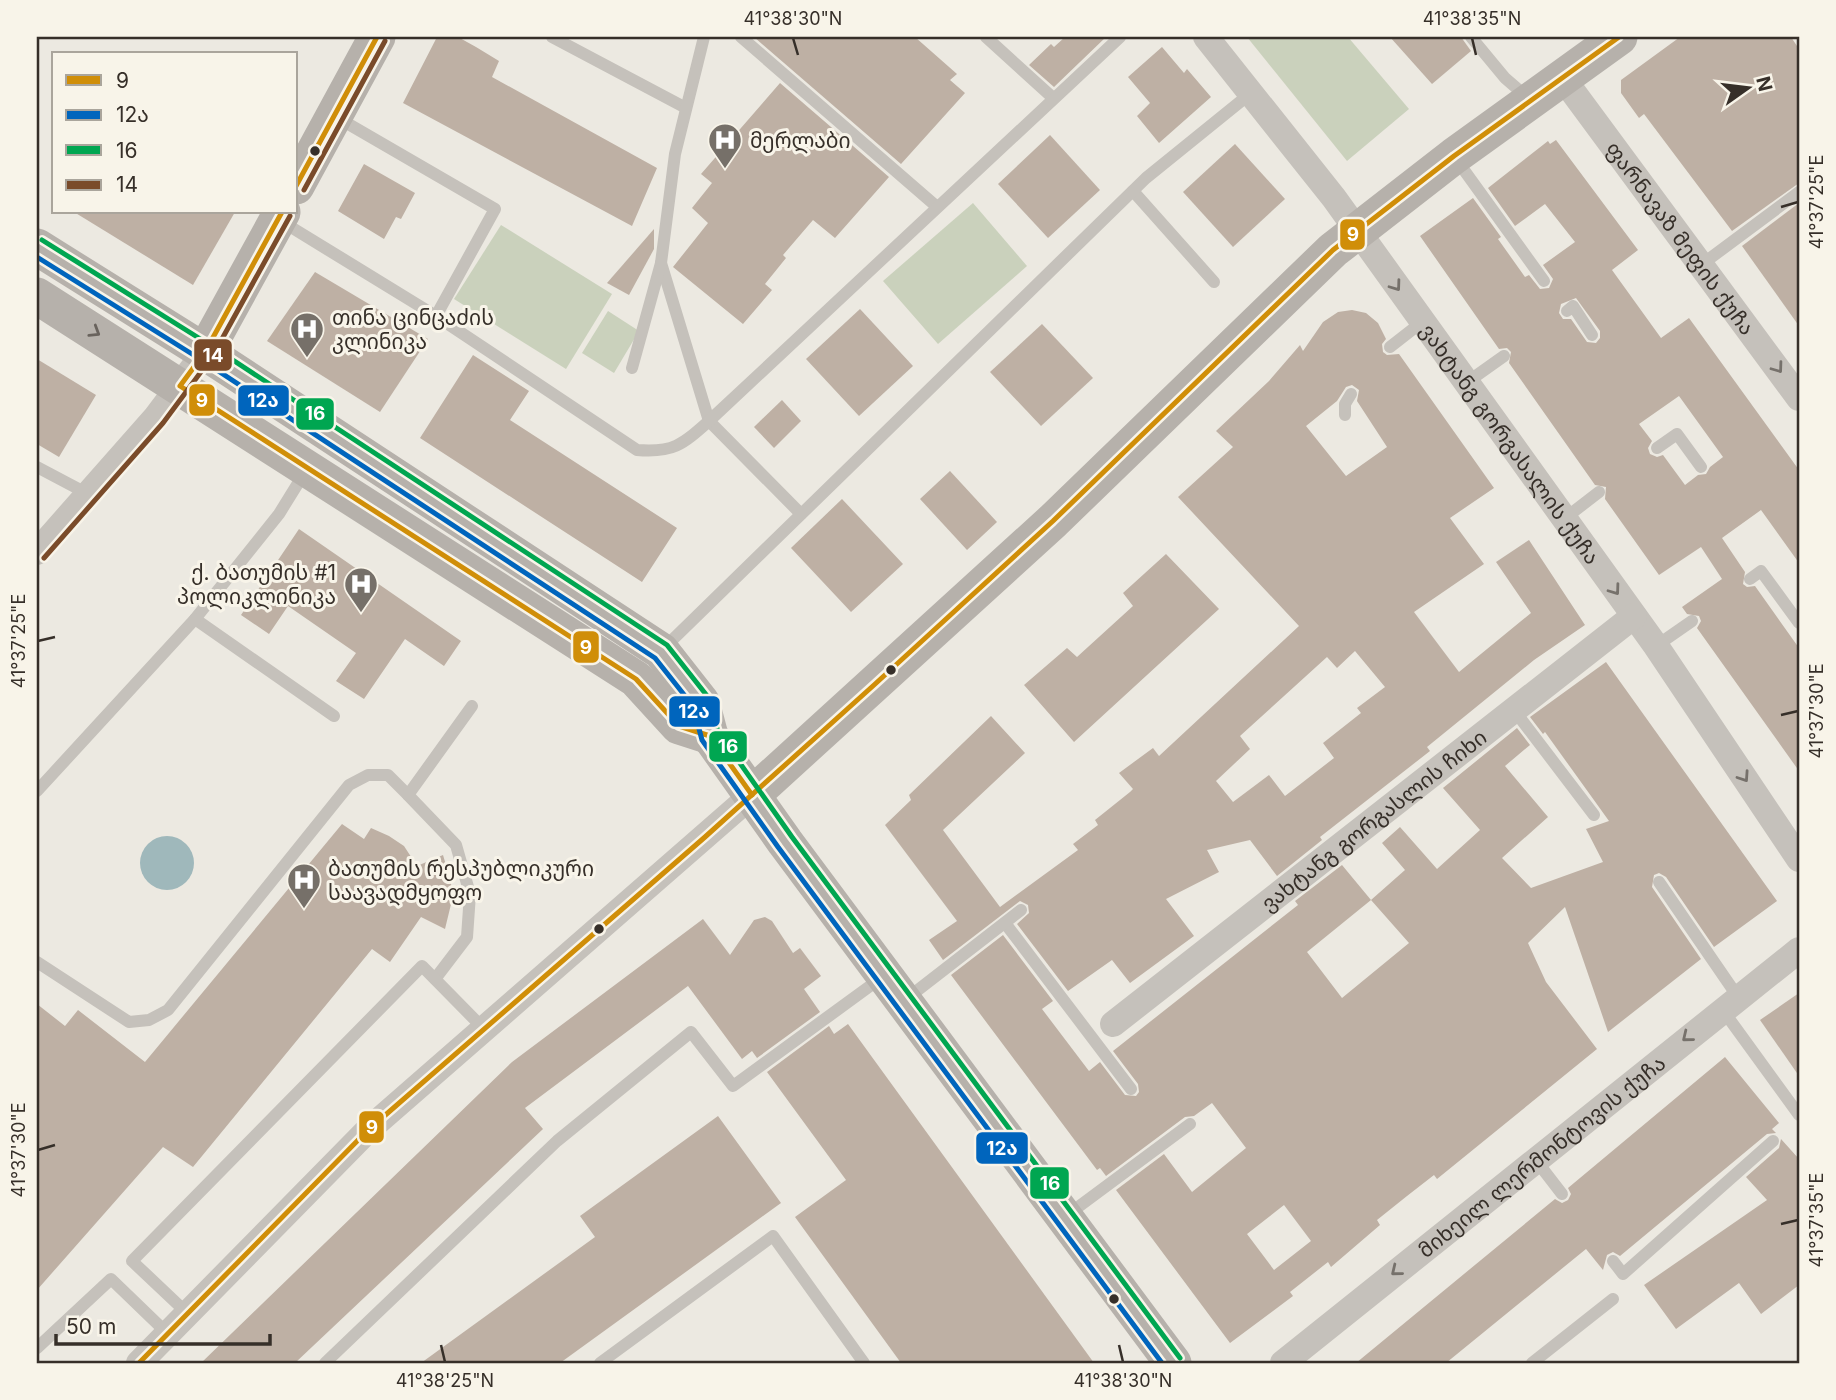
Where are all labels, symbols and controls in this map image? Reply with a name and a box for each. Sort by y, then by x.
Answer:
text: 41°38'30"N [744,8,842,29]
text: 41°38'35"N [1423,8,1521,29]
legend [52,52,298,214]
north arrow [1714,52,1784,122]
text: 9 [116,68,129,93]
text: N [1751,74,1777,94]
text: 12ა [116,102,149,127]
hospital icon: მერლაბი [706,121,744,170]
place label: მერლაბი [750,128,851,154]
street label: ფარნავაზ მეფის ქუჩა [1601,136,1760,339]
text: 16 [116,138,138,163]
unlabelled marker [308,144,322,158]
text: 41°37'25"E [1806,155,1827,249]
text: 14 [116,172,138,197]
line badge: 9 [1339,218,1366,251]
text: 9 [1347,223,1359,246]
one-way arrow [1388,278,1400,291]
place label: თინა ცინცაძის კლინიკა [332,305,494,355]
hospital icon: თინა ცინცაძის კლინიკა [288,310,326,359]
street label: ვახტანგ გორგასალის ქუჩა [1415,318,1605,569]
one-way arrow [87,324,100,337]
line badge: 14 [193,338,233,372]
text: 14 [202,344,224,367]
one-way arrow [1769,360,1782,373]
line badge: 9 [188,383,216,417]
line badge: 12ა [237,384,290,417]
text: 9 [196,389,208,412]
text: 12ა [247,389,279,412]
line badge: 16 [295,397,335,431]
text: 16 [305,402,325,425]
place label: ქ. ბათუმის #1 პოლიკლინიკა [177,560,336,610]
hospital icon: ქ. ბათუმის #1 პოლიკლინიკა [342,565,380,614]
one-way arrow [1607,582,1619,595]
text: 41°37'25"E [8,594,29,688]
line badge: 9 [572,630,600,664]
text: 9 [580,636,592,659]
unlabelled marker [884,663,898,677]
text: 41°37'30"E [1806,663,1827,759]
line badge: 12ა [668,695,721,728]
text: 12ა [678,700,710,723]
street label: ვახტანგ გორგასლის ჩიხი [1256,724,1491,916]
line badge: 16 [708,730,748,763]
text: 16 [718,735,738,758]
one-way arrow [1736,770,1749,783]
place label: ბათუმის რესპუბლიკური საავადმყოფო [328,856,594,906]
hospital icon: ბათუმის რესპუბლიკური საავადმყოფო [285,861,323,910]
unlabelled marker [592,922,606,936]
one-way arrow [1683,1028,1695,1041]
street label: მიხეილ ლერმონტოვის ქუჩა [1413,1050,1670,1263]
text: 41°37'30"E [8,1102,29,1198]
line badge: 9 [358,1110,385,1144]
text: 9 [366,1116,378,1139]
line badge: 12ა [975,1131,1029,1165]
text: 12ა [986,1137,1018,1160]
line badge: 16 [1029,1166,1070,1200]
text: 16 [1040,1172,1060,1195]
text: 41°37'35"E [1806,1173,1827,1267]
one-way arrow [1391,1263,1403,1276]
unlabelled marker [1107,1292,1121,1306]
scale bar [56,1302,270,1346]
text: 50 m [66,1314,116,1339]
text: 41°38'25"N [396,1370,494,1391]
text: 41°38'30"N [1074,1370,1172,1391]

